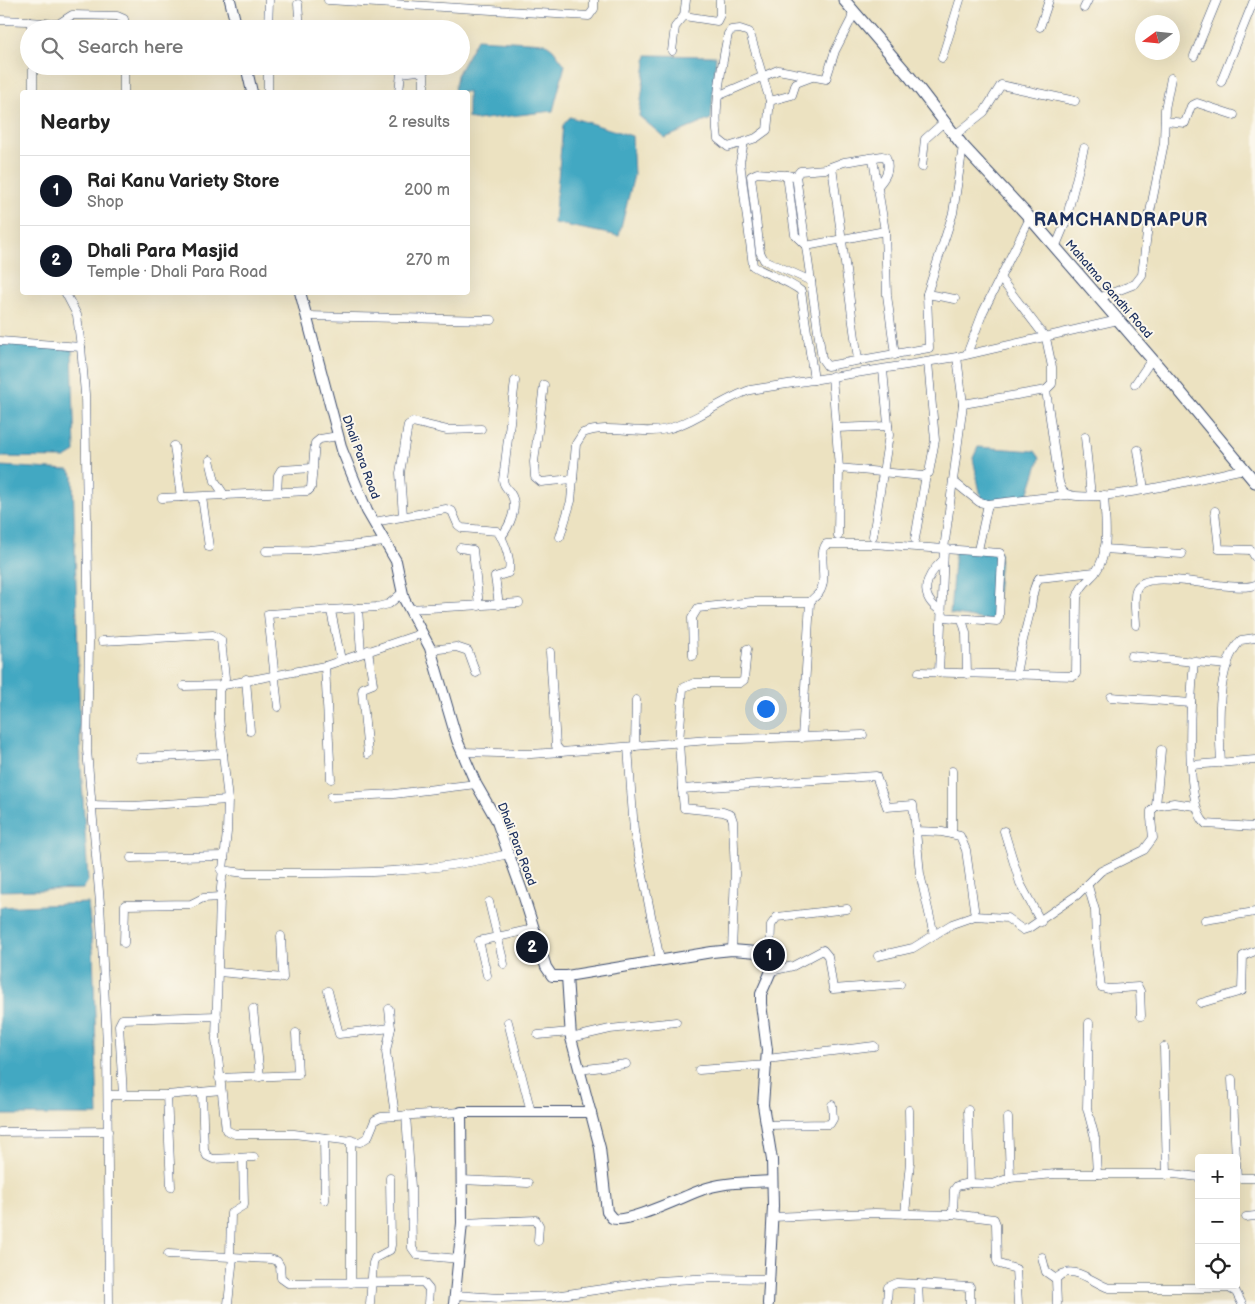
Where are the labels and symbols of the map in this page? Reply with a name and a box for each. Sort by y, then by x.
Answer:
north arrow [1135,15,1180,60]
district label: RAMCHANDRAPUR [1034,210,1208,231]
street label: Mahatma Gandhi Road [1062,237,1155,342]
street label: Dhali Para Road [338,413,383,501]
your location [753,696,779,722]
street label: Dhali Para Road [494,800,539,888]
pin: 2 [516,928,548,966]
pin: 1 [753,936,785,974]

